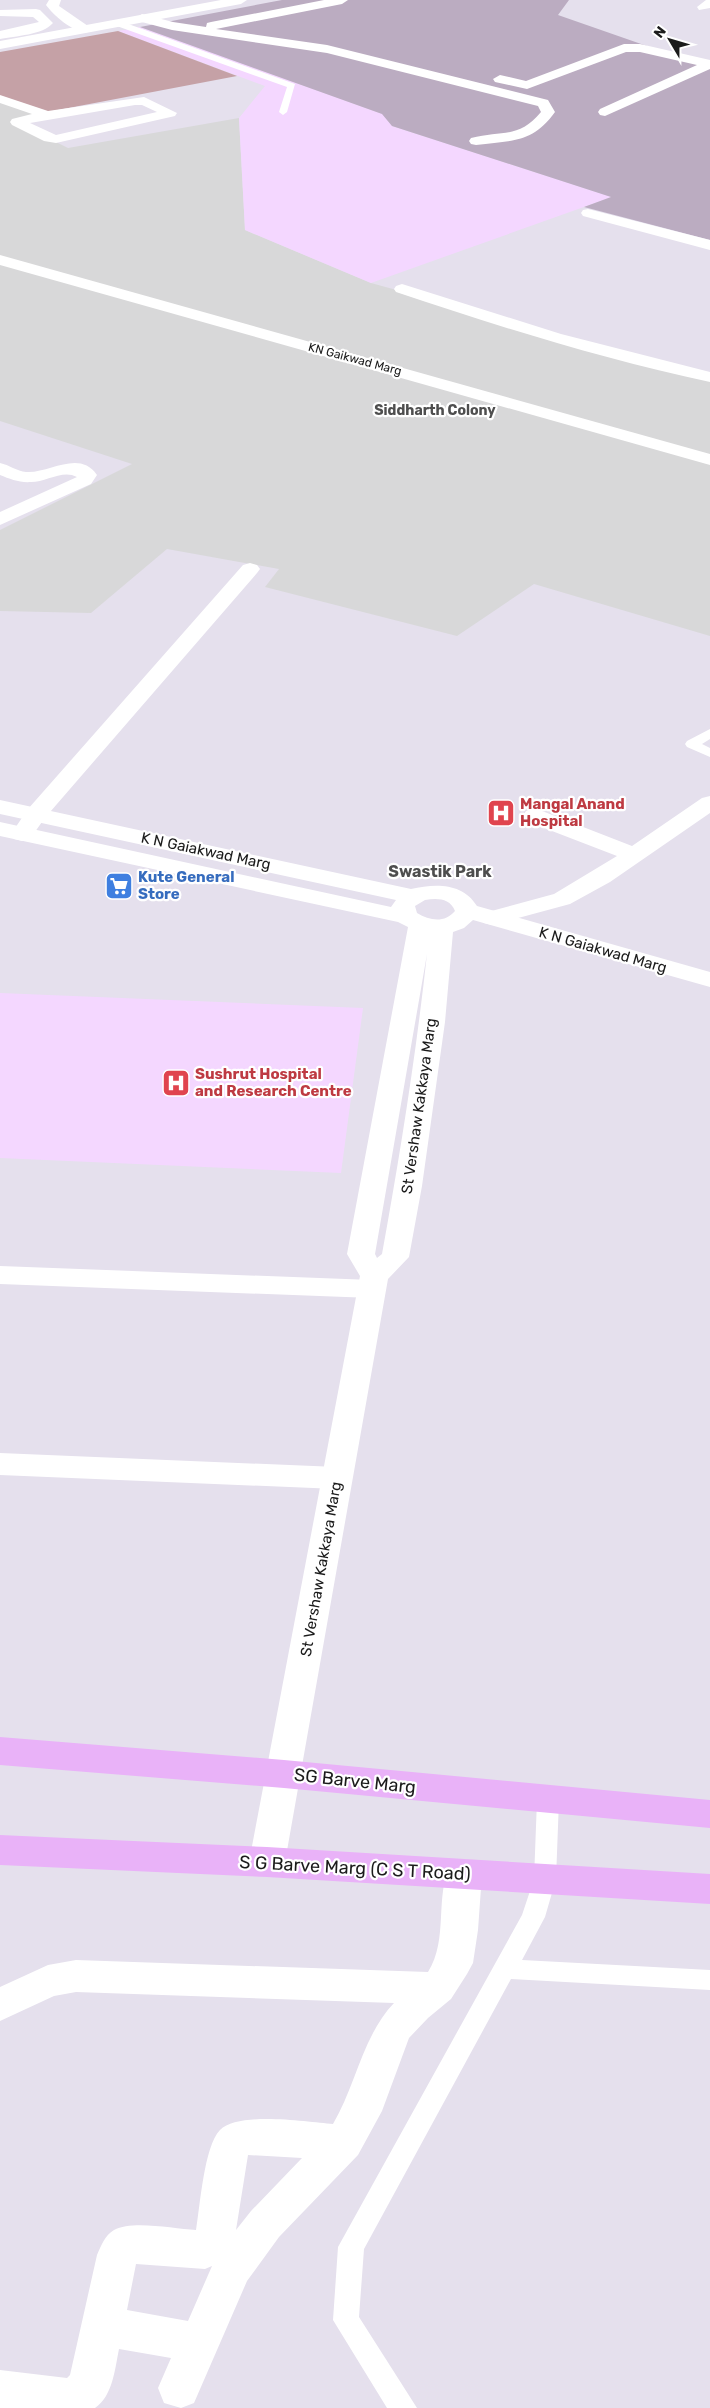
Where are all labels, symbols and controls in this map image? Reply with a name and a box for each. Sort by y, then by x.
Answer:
north arrow [645,15,695,65]
text: N [650,23,670,42]
street label: KN Gaikwad Marg [307,340,403,378]
district label: Siddharth Colony [374,402,496,419]
place label: Mangal Anand Hospital [520,795,625,830]
hospital icon: Mangal Anand Hospital [486,798,516,828]
street label: K N Gaiakwad Marg [139,828,273,874]
district label: Swastik Park [388,862,492,881]
place label: Kute General Store [138,868,234,903]
supermarket icon: Kute General Store [104,871,134,901]
street label: K N Gaiakwad Marg [537,923,669,977]
street label: St Vershaw Kakkaya Marg [398,1017,440,1195]
place label: Sushrut Hospital and Research Centre [195,1065,352,1100]
hospital icon: Sushrut Hospital and Research Centre [161,1068,191,1098]
street label: St Vershaw Kakkaya Marg [297,1480,345,1658]
street label: SG Barve Marg [293,1764,417,1798]
street label: S G Barve Marg (C S T Road) [239,1851,471,1885]

